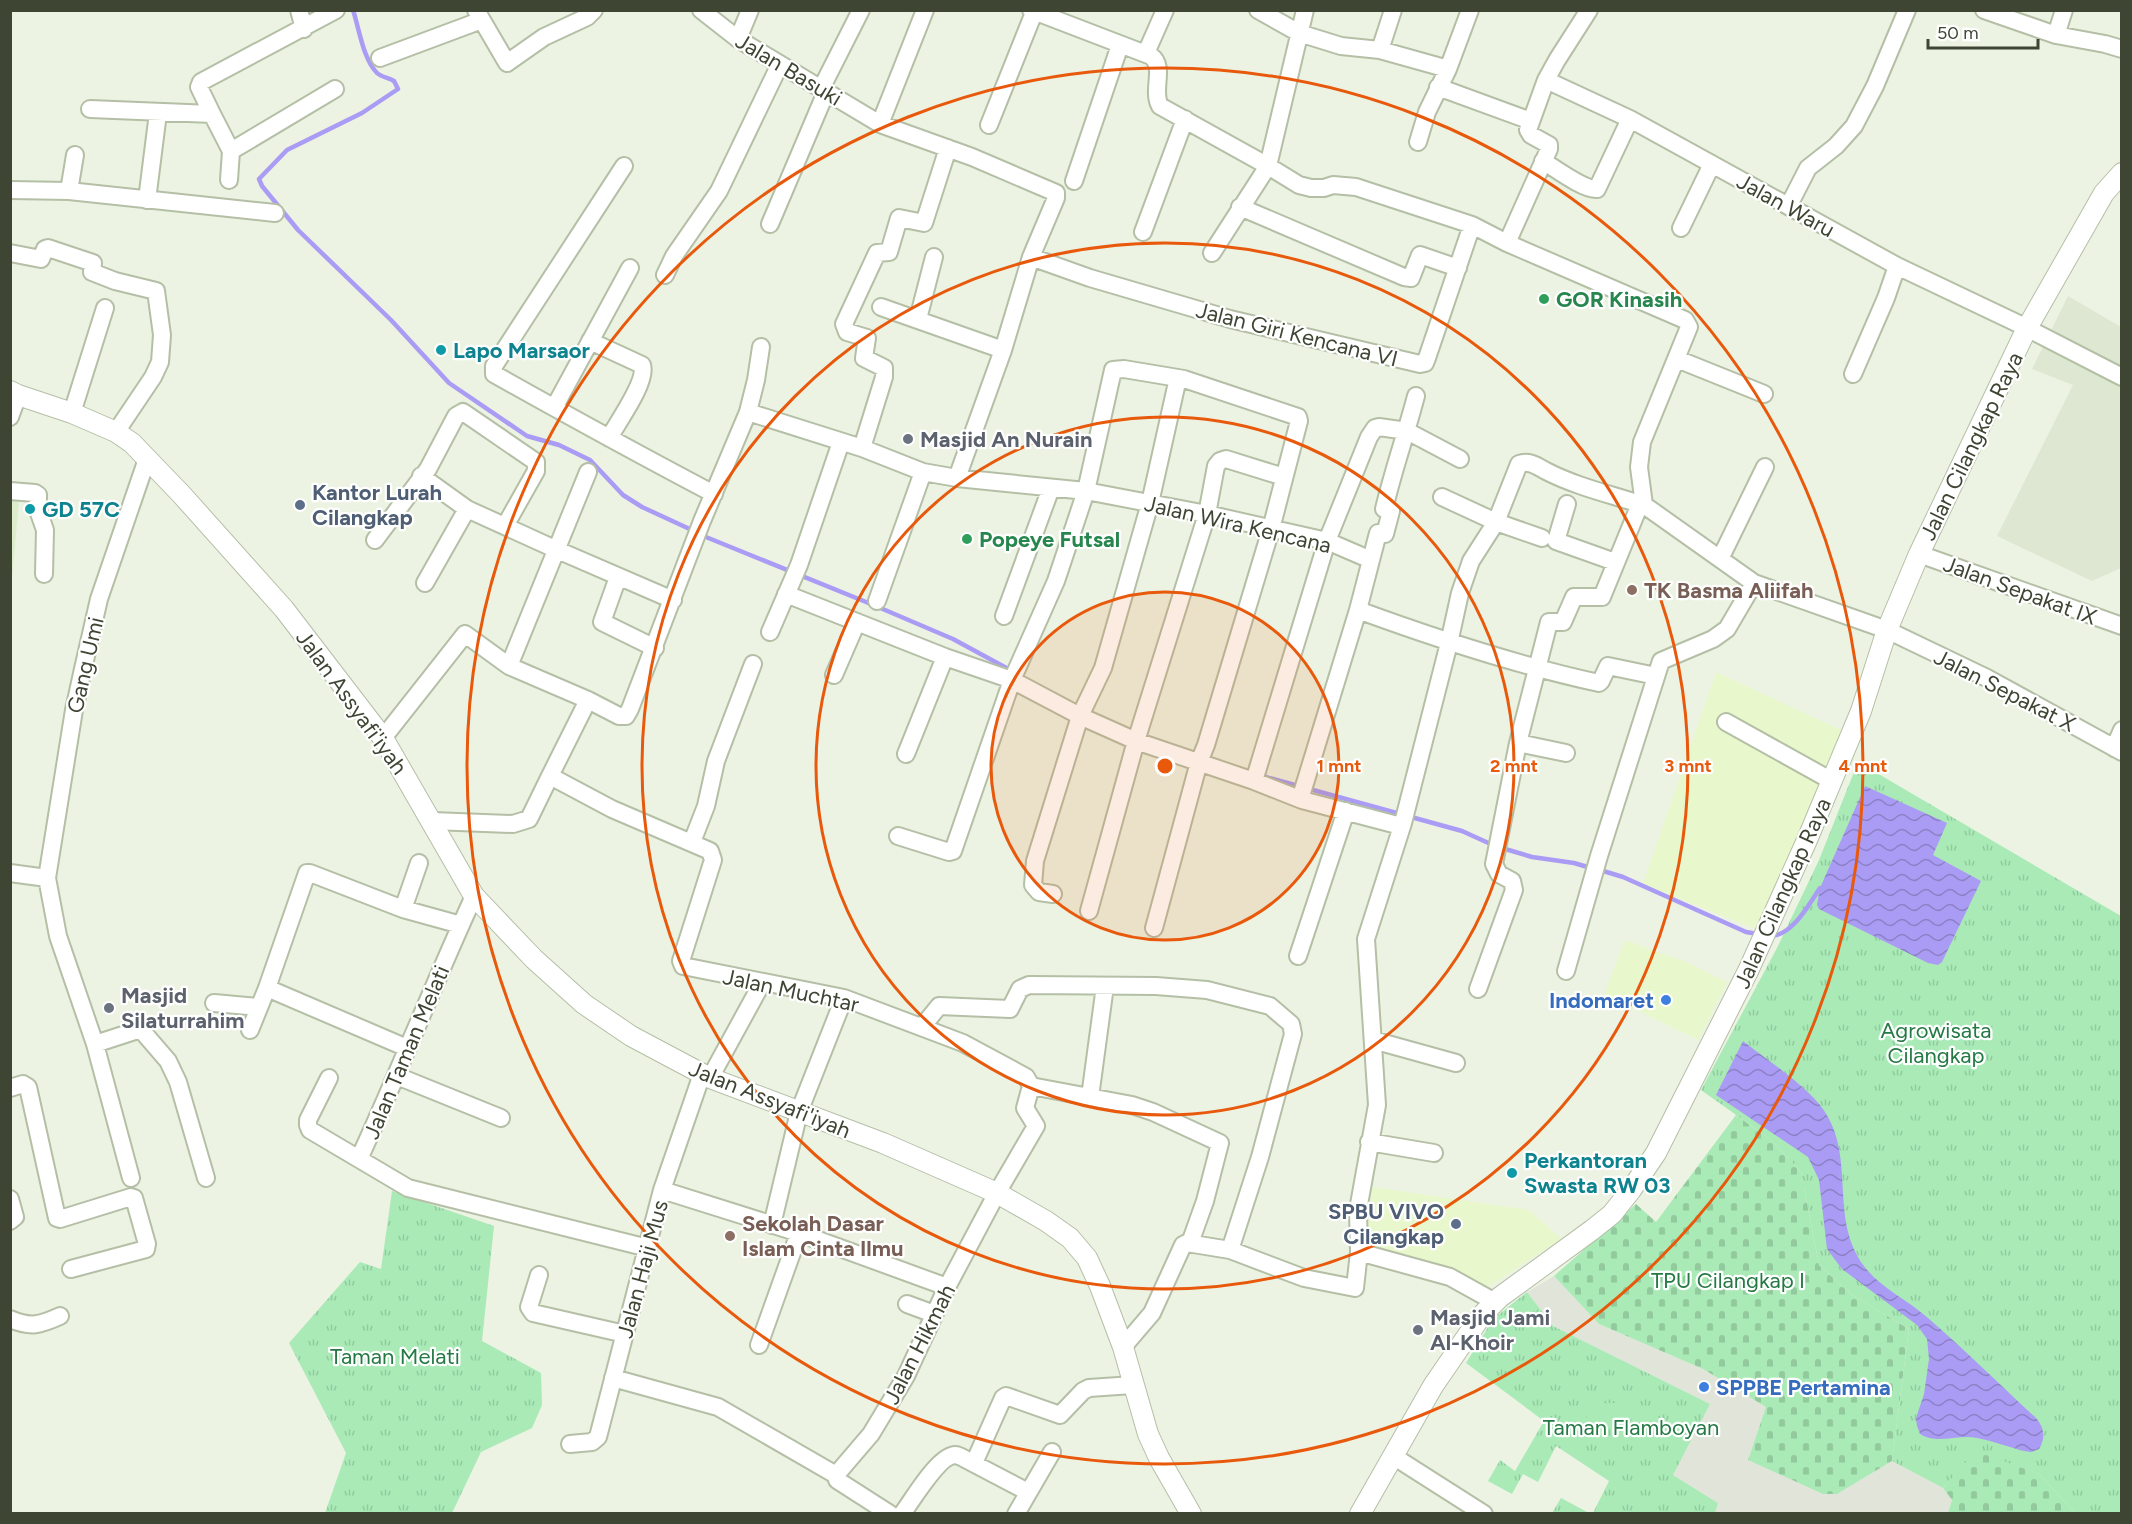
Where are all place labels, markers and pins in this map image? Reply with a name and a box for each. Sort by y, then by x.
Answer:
place label: GOR Kinasih [1556,286,1682,313]
marker: GOR Kinasih [1537,292,1551,306]
place label: Lapo Marsaor [453,337,590,364]
marker: Lapo Marsaor [434,343,448,357]
place label: Masjid An Nurain [920,426,1093,453]
marker: Masjid An Nurain [901,432,915,446]
place label: Kantor Lurah Cilangkap [312,479,442,531]
place label: GD 57C [42,496,120,523]
marker: Kantor Lurah Cilangkap [293,498,307,512]
marker: GD 57C [23,502,37,516]
place label: Popeye Futsal [979,526,1120,553]
marker: Popeye Futsal [960,532,974,546]
place label: TK Basma Aliifah [1644,577,1814,604]
marker: TK Basma Aliifah [1625,583,1639,597]
centre of rings [1155,756,1175,776]
place label: Masjid Silaturrahim [121,982,245,1034]
place label: Indomaret [1549,987,1654,1014]
marker: Indomaret [1659,993,1673,1007]
marker: Masjid Silaturrahim [102,1001,116,1015]
place label: Perkantoran Swasta RW 03 [1524,1147,1671,1199]
marker: Perkantoran Swasta RW 03 [1505,1166,1519,1180]
place label: SPBU VIVO Cilangkap [1328,1198,1444,1250]
place label: Sekolah Dasar Islam Cinta Ilmu [742,1210,903,1262]
marker: SPBU VIVO Cilangkap [1449,1217,1463,1231]
marker: Sekolah Dasar Islam Cinta Ilmu [723,1229,737,1243]
place label: Masjid Jami Al-Khoir [1430,1304,1550,1356]
marker: Masjid Jami Al-Khoir [1411,1323,1425,1337]
place label: SPPBE Pertamina [1716,1374,1891,1401]
marker: SPPBE Pertamina [1697,1380,1711,1394]

